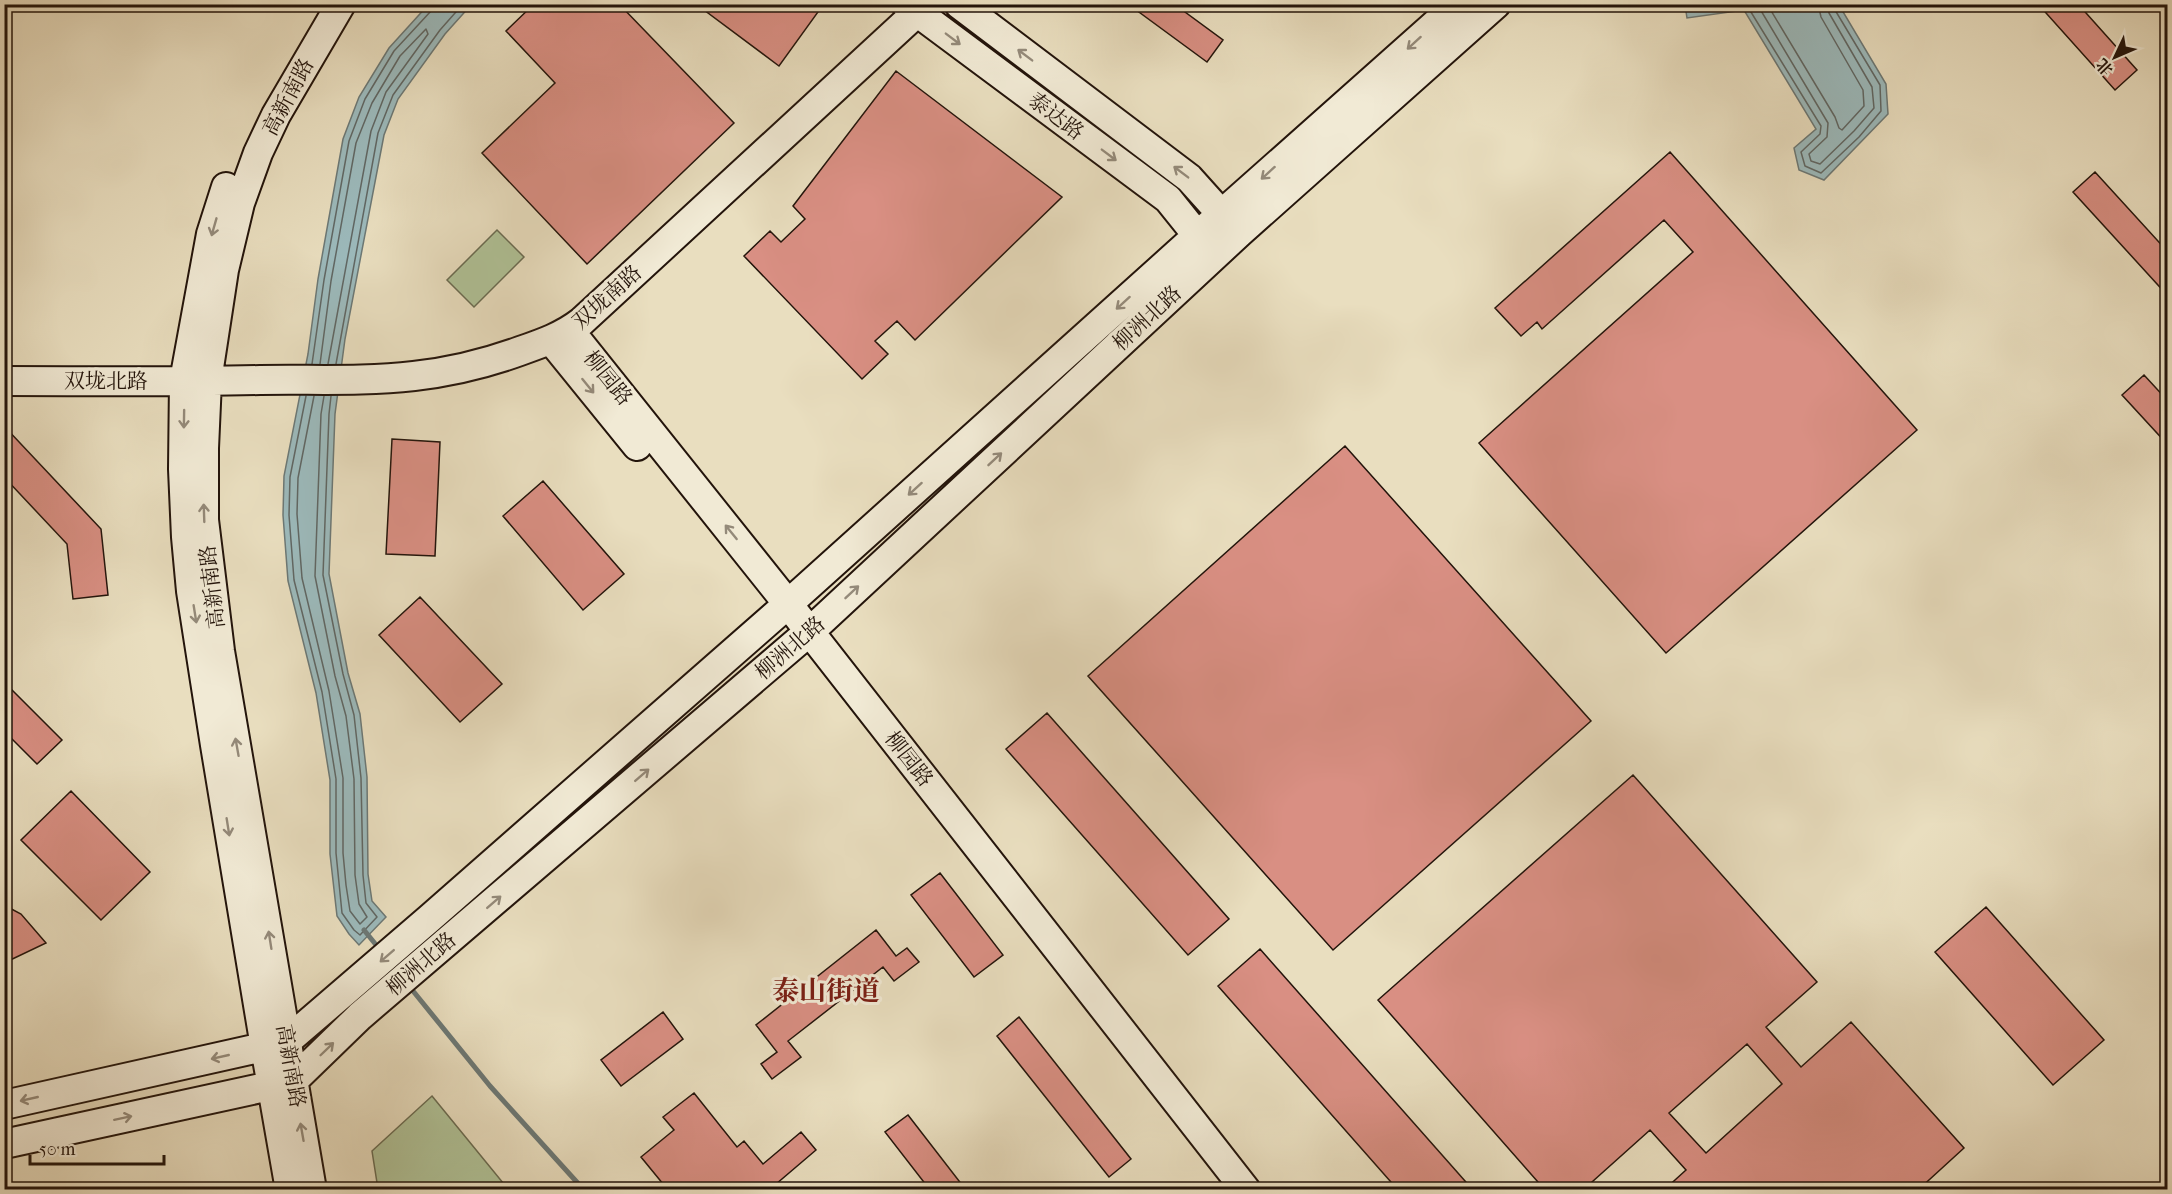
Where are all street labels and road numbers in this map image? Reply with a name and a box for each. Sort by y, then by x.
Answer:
street label: 高新南路 [258,54,318,140]
street label: 泰达路 [1024,87,1088,145]
street label: 双垅南路 [568,260,646,334]
street label: 柳洲北路 [1108,281,1186,355]
street label: 柳园路 [579,346,637,410]
street label: 双垅北路 [64,369,148,393]
street label: 高新南路 [195,544,229,630]
street label: 柳洲北路 [750,611,830,685]
street label: 柳园路 [880,727,938,791]
street label: 柳洲北路 [381,927,461,1001]
street label: 高新南路 [272,1023,310,1109]

